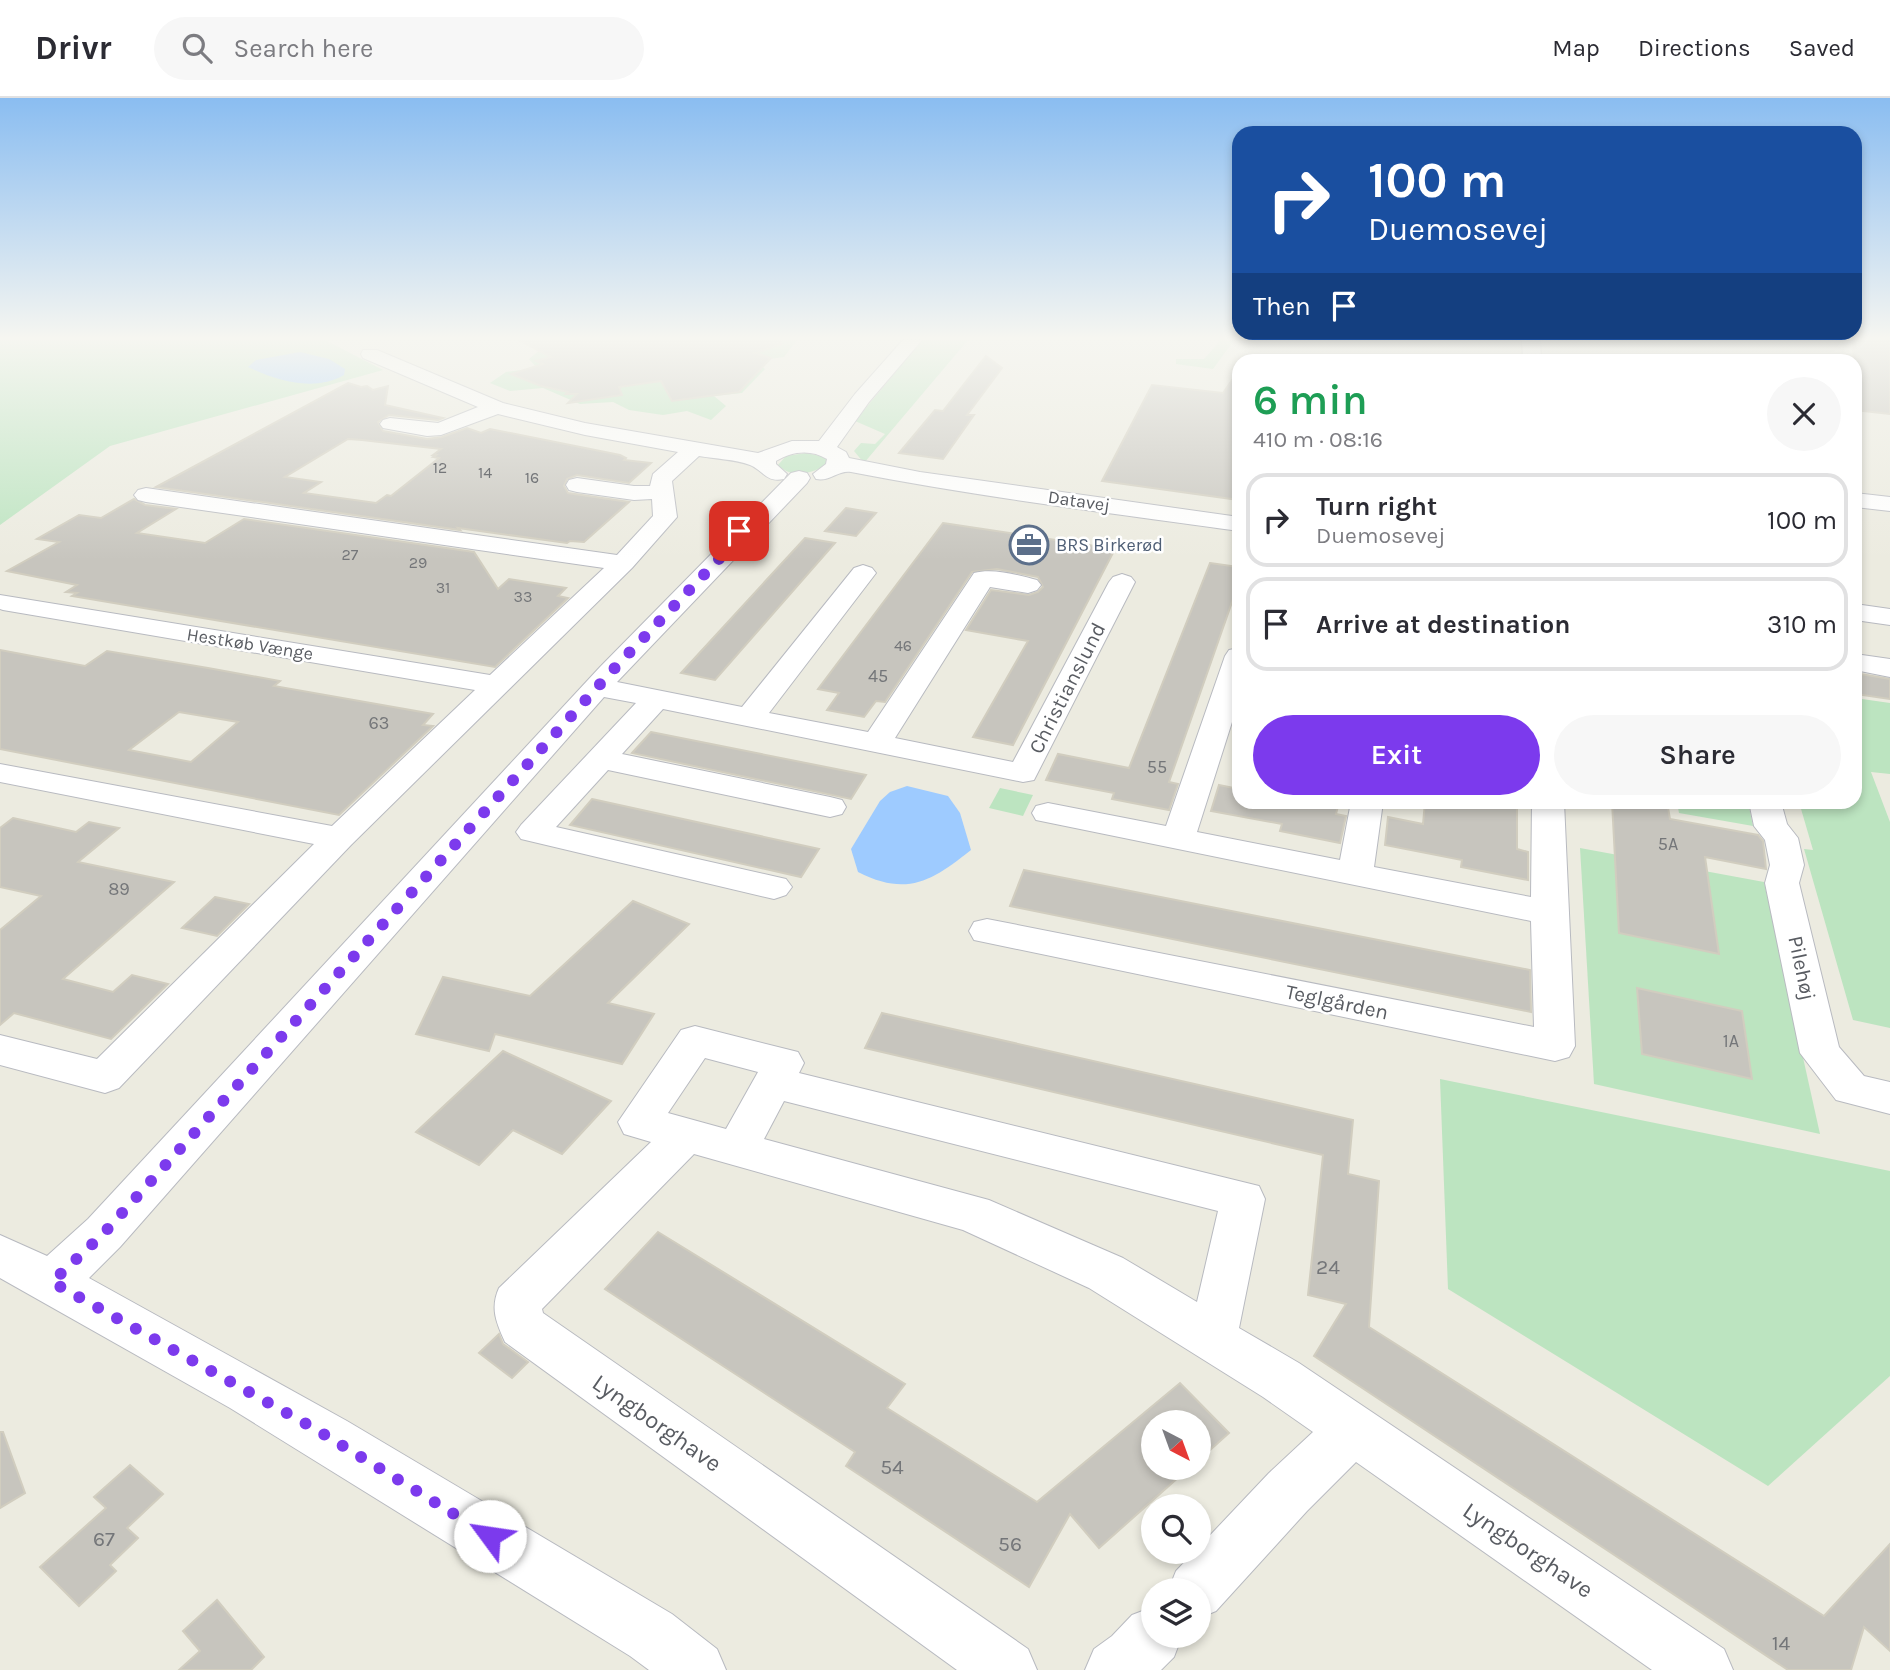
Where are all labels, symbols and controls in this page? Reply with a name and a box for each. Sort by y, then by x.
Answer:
search box [154,17,644,80]
text: Drivr [35,29,112,67]
icon: search [178,29,216,67]
text: Search here [234,33,373,64]
text: Map [1552,34,1600,62]
text: Directions [1638,34,1751,62]
text: Saved [1789,34,1855,62]
text: 100 m [1368,152,1506,209]
icon: right [1253,154,1344,245]
text: Duemosevej [1368,211,1548,248]
icon: arrive [1325,287,1363,325]
text: Then [1253,291,1311,322]
text: 6 min [1253,375,1368,425]
button: close [1767,377,1841,451]
text: 410 m · 08:16 [1253,426,1383,453]
house number: 12 [433,458,447,477]
house number: 14 [478,463,492,482]
house number: 16 [525,468,539,487]
street label: Datavej [1047,486,1111,516]
text: Turn right [1316,491,1437,522]
pin [709,501,769,561]
icon: right [1257,501,1295,539]
text: 100 m [1767,505,1837,536]
icon: arrive [720,512,758,550]
text: Duemosevej [1316,522,1445,549]
office icon: BRS Birkerød [1008,524,1050,566]
place label: BRS Birkerød [1056,534,1163,556]
house number: 27 [342,545,359,564]
house number: 29 [409,553,427,572]
house number: 31 [436,578,450,597]
house number: 33 [514,587,532,606]
icon: arrive [1257,605,1295,643]
text: Arrive at destination [1316,609,1570,640]
text: 310 m [1767,609,1837,640]
street label: Christianslund [1024,619,1110,757]
street label: Hestkøb Vænge [185,623,315,665]
house number: 46 [894,636,912,655]
house number: 45 [868,665,888,687]
house number: 63 [369,712,389,734]
button: Exit [1253,715,1540,795]
button: Share [1554,715,1841,795]
house number: 55 [1147,756,1167,778]
house number: 5A [1658,833,1678,855]
house number: 89 [108,878,130,900]
street label: Pilehøj [1783,934,1821,1002]
street label: Teglgården [1283,979,1391,1025]
house number: 1A [1723,1030,1739,1052]
house number: 24 [1316,1255,1340,1279]
street label: Lyngborghave [587,1368,727,1478]
north arrow [1141,1410,1211,1480]
map controls [1141,1410,1211,1648]
house number: 54 [880,1455,904,1479]
button: search [1141,1494,1211,1564]
street label: Lyngborghave [1458,1496,1598,1604]
position arrow [453,1499,527,1573]
house number: 67 [93,1527,115,1551]
house number: 56 [998,1532,1022,1556]
button: layers [1141,1578,1211,1648]
house number: 14 [1772,1631,1791,1655]

